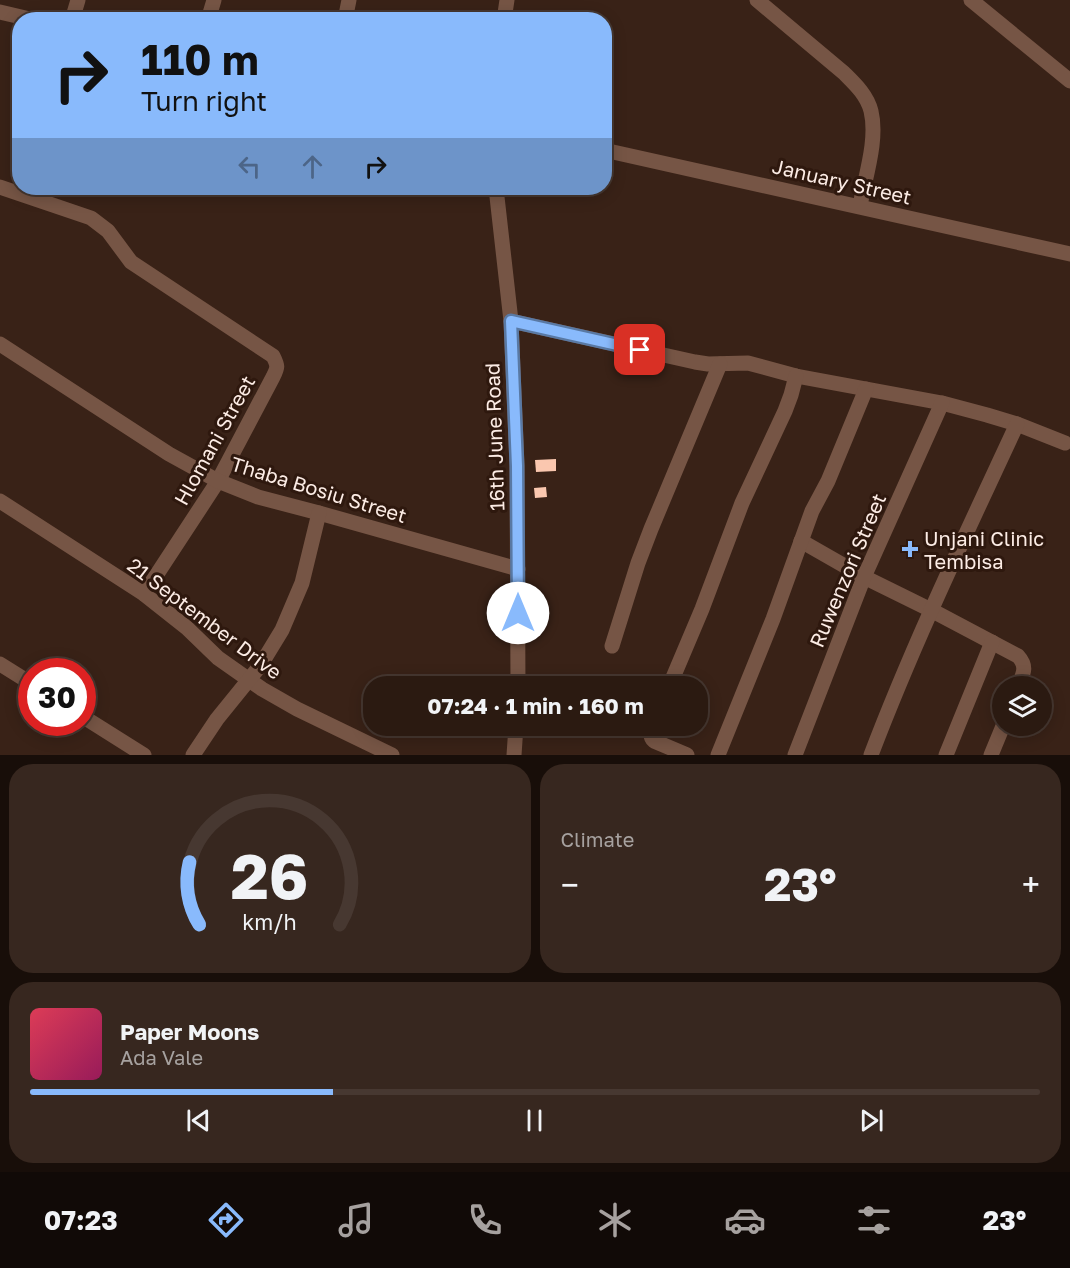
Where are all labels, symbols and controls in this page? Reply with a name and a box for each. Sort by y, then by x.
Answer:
text: 110 m [141,34,259,84]
icon: right [42,36,120,114]
text: Turn right [141,85,267,117]
icon: left [233,150,266,183]
icon: ahead [296,150,329,183]
icon: right [359,150,392,183]
street label: January Street [770,153,914,209]
pin [614,324,665,375]
icon: arrive [623,333,656,366]
street label: 16th June Road [479,363,509,511]
street label: Hlomani Street [169,371,259,509]
street label: Thaba Bosiu Street [228,451,410,527]
street label: Ruwenzori Street [804,489,890,651]
place label: Unjani Clinic Tembisa [924,526,1044,573]
marker: Unjani Clinic Tembisa [901,540,919,558]
street label: 21 September Drive [123,552,287,684]
position arrow [486,581,550,645]
speed limit sign: 30 [18,658,96,736]
map controls [992,676,1052,736]
button: layers [992,676,1052,736]
text: 07:24 · 1 min · 160 m [427,692,644,719]
text: Climate [561,827,634,851]
text: 26 [231,838,309,913]
text: 23° [764,857,836,911]
text: − [561,865,579,904]
text: + [1022,865,1040,904]
text: km/h [242,910,297,936]
text: Paper Moons [120,1018,259,1045]
text: Ada Vale [120,1045,203,1069]
icon: previous [182,1104,215,1137]
icon: pause [518,1104,551,1137]
icon: next [855,1104,888,1137]
icon: directions [205,1199,247,1241]
icon: music [335,1199,377,1241]
icon: phone [464,1199,506,1241]
icon: climate [594,1199,636,1241]
icon: car [724,1199,766,1241]
icon: filters [853,1199,895,1241]
text: 07:23 [44,1204,118,1236]
text: 23° [983,1204,1026,1236]

